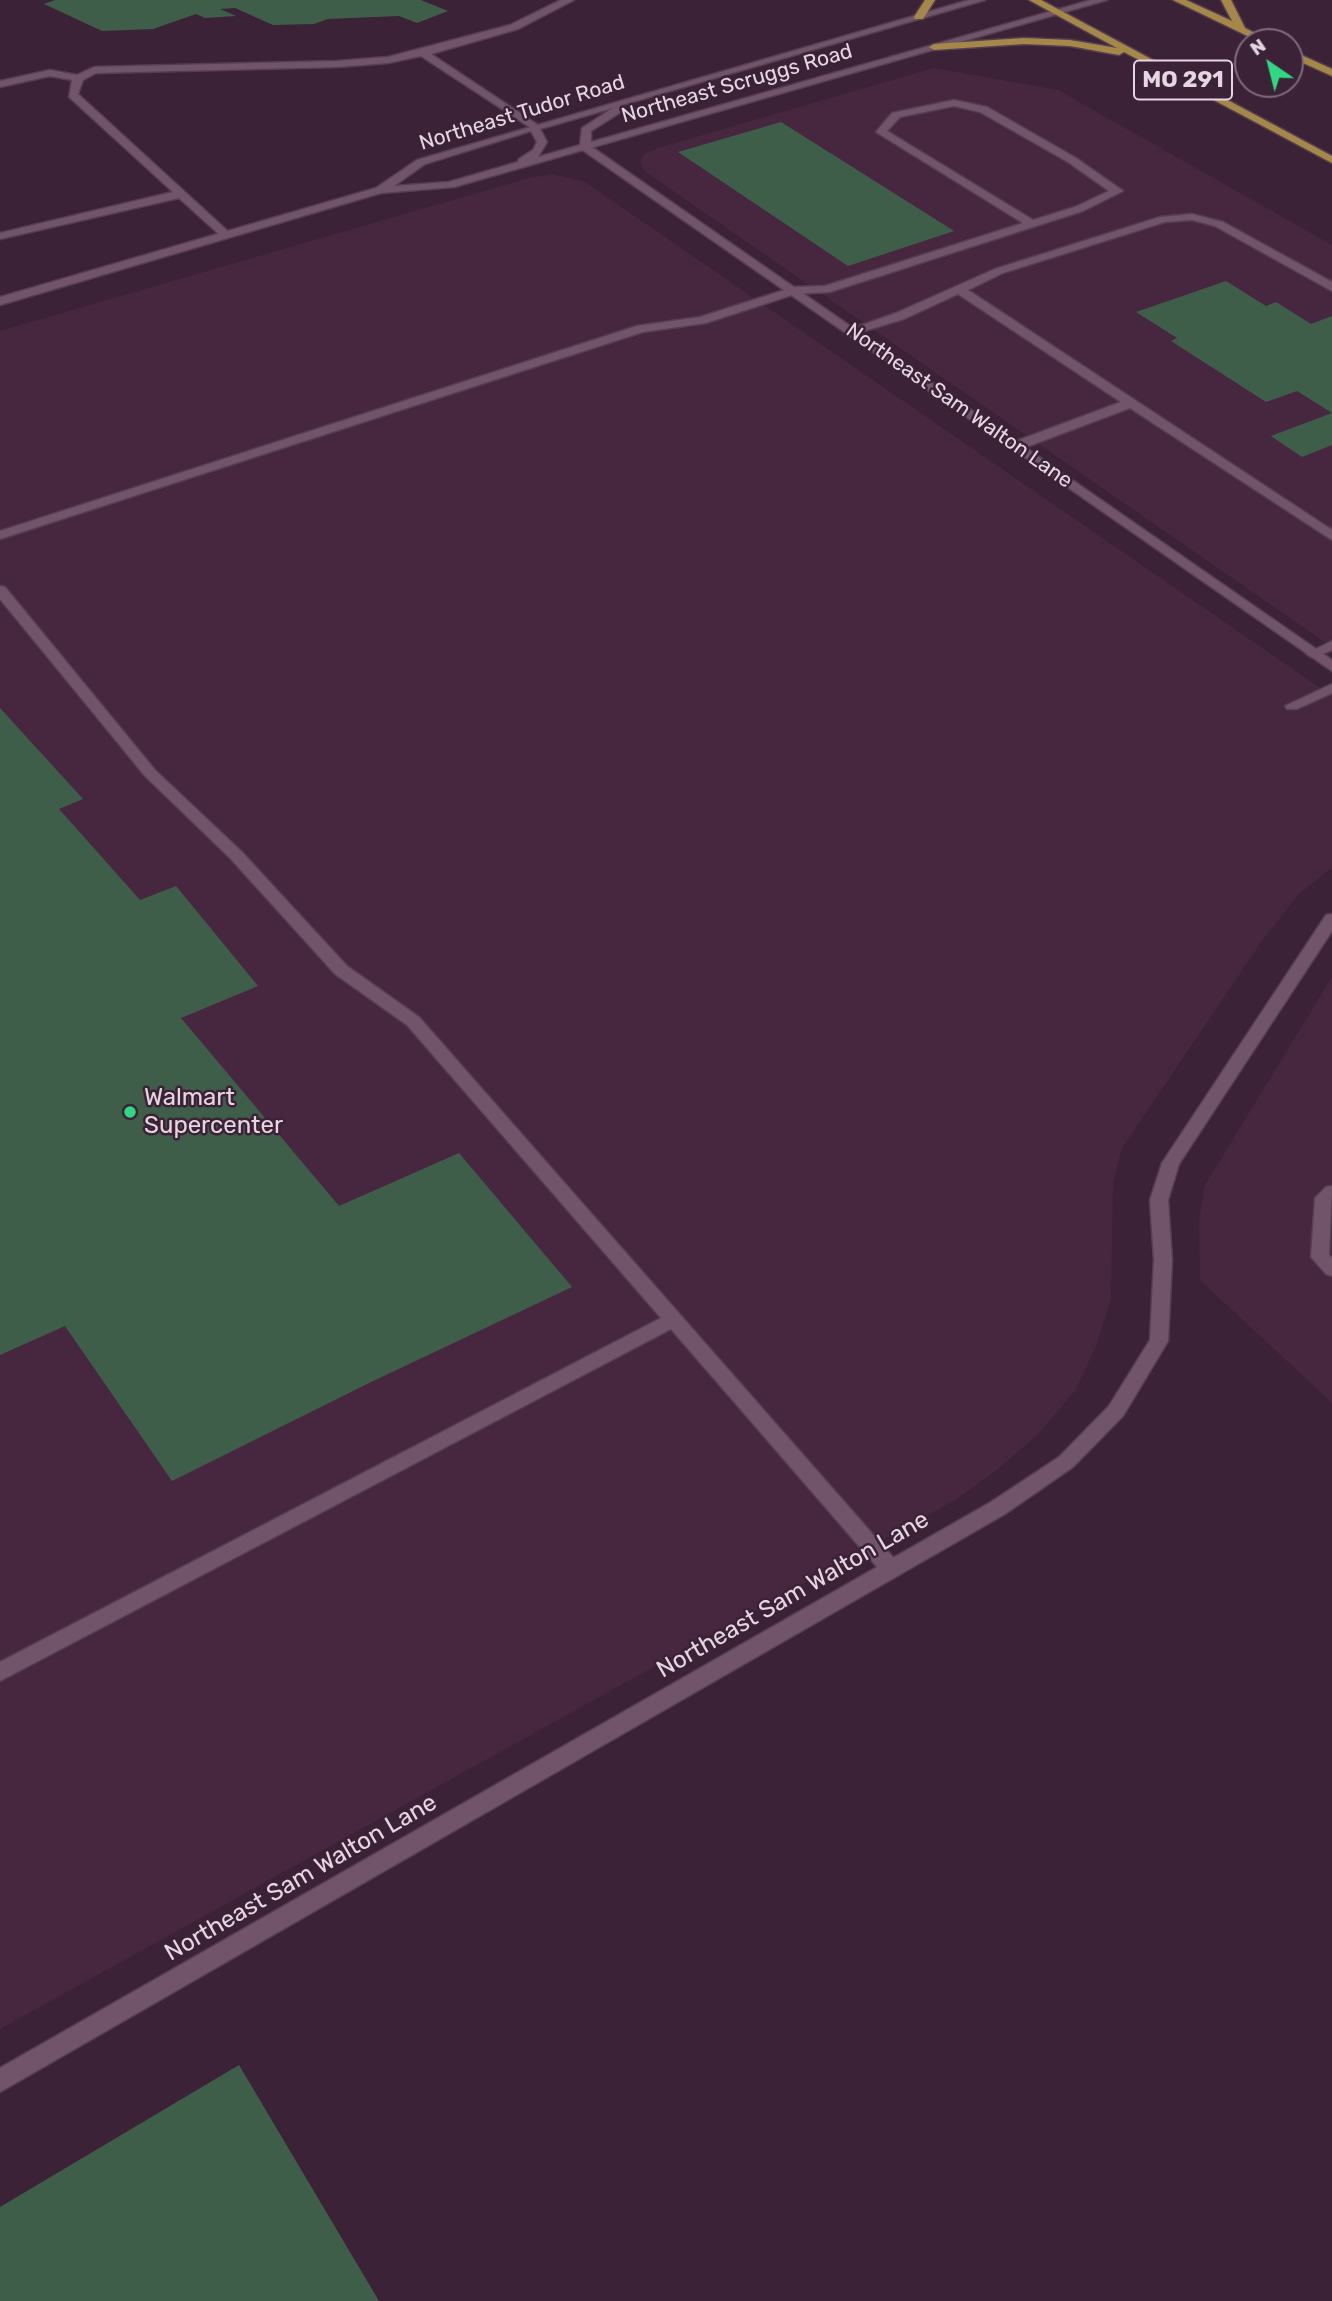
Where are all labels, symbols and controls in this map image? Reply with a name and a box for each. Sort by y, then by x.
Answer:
north arrow [1234,28,1304,98]
text: N [1246,34,1270,60]
street label: Northeast Scruggs Road [619,39,855,129]
road number: MO 291 [1134,60,1232,100]
street label: Northeast Tudor Road [416,70,628,156]
street label: Northeast Sam Walton Lane [841,318,1077,494]
place label: Walmart Supercenter [144,1084,283,1140]
marker: Walmart Supercenter [122,1104,138,1120]
street label: Northeast Sam Walton Lane [652,1505,934,1685]
street label: Northeast Sam Walton Lane [160,1788,442,1968]

